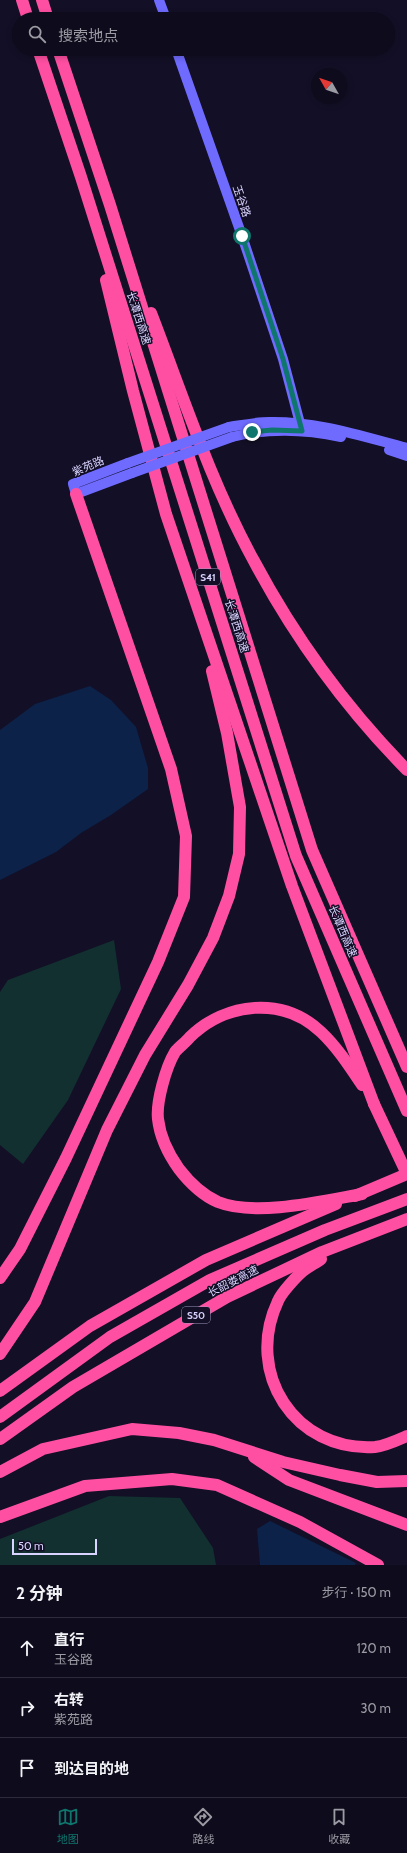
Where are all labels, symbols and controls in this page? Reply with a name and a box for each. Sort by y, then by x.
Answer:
search box [12,12,395,56]
icon: search [26,23,48,45]
text: 搜索地点 [58,27,118,45]
north arrow [311,68,347,104]
street label: 玉谷路 [230,183,254,219]
route start [233,227,251,245]
street label: 长潭西高速 [124,290,154,346]
route end [243,423,261,441]
street label: 紫苑路 [70,453,106,479]
road number: S41 [196,569,220,585]
street label: 长潭西高速 [222,598,252,654]
street label: 长潭西高速 [326,903,360,959]
street label: 长韶娄高速 [205,1262,261,1300]
road number: S50 [182,1307,210,1323]
scale bar [12,1537,97,1556]
text: 50 m [18,1539,44,1553]
text: 2 分钟 [16,1583,63,1603]
text: 步行 · 150 m [321,1584,391,1600]
text: 直行 [54,1631,84,1649]
icon: ahead [16,1637,38,1659]
text: 120 m [357,1640,391,1656]
text: 玉谷路 [54,1651,93,1667]
text: 右转 [54,1691,84,1709]
icon: right [16,1697,38,1719]
text: 30 m [361,1700,391,1716]
text: 紫苑路 [54,1711,93,1727]
icon: arrive [16,1757,38,1779]
text: 到达目的地 [54,1760,129,1778]
tab: 地图 [57,1806,79,1846]
tab: 路线 [192,1806,214,1846]
tab: 收藏 [328,1806,350,1846]

